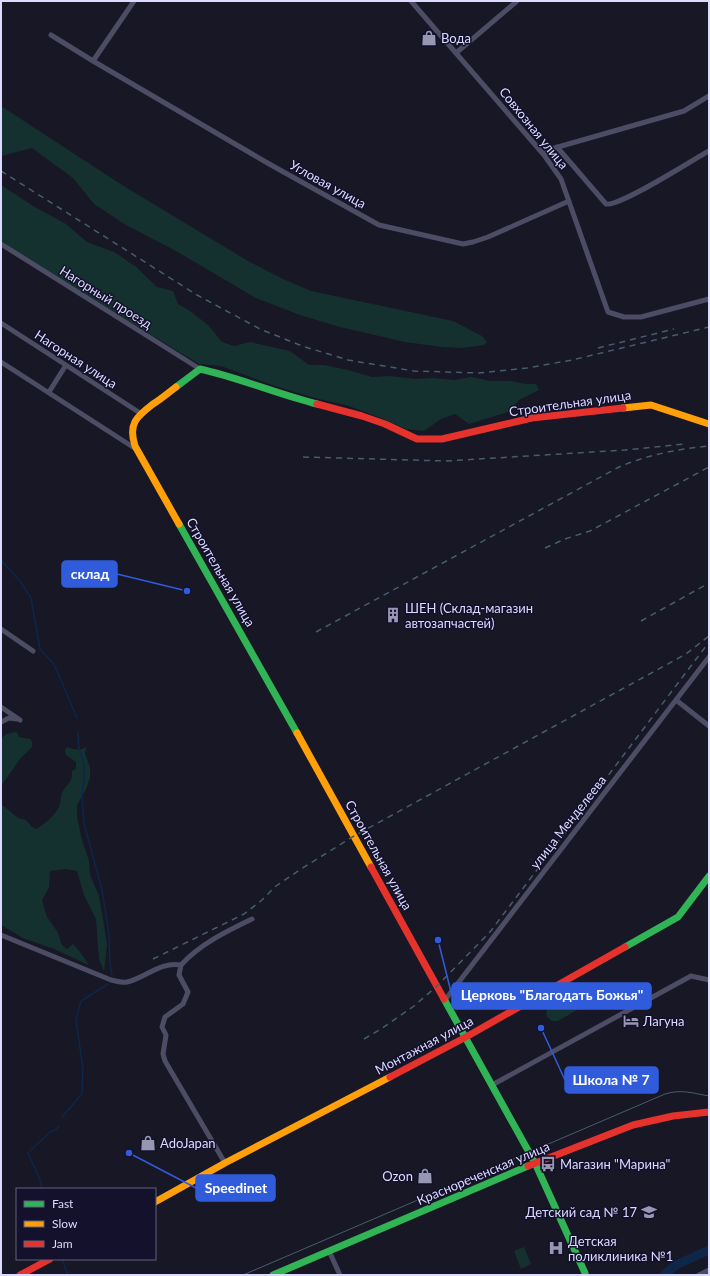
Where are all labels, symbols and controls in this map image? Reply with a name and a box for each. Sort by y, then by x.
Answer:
shop icon: Вода [420,29,438,47]
place label: Вода [441,30,471,46]
street label: Совхозная улица [496,84,572,172]
street label: Угловая улица [287,156,369,212]
street label: Нагорный проезд [57,262,155,332]
street label: Нагорная улица [32,326,120,392]
street label: Строительная улица [508,387,632,419]
street label: Строительная улица [183,515,259,629]
callout: склад [62,561,117,587]
text: склад [71,565,109,582]
place label: ШЕН (Склад-магазин автозапчастей) [405,600,533,631]
building icon: ШЕН (Склад-магазин автозапчастей) [384,606,402,624]
street label: улица Менделеева [527,772,609,872]
street label: Строительная улица [342,797,416,913]
callout: Церковь "Благодать Божья" [452,983,651,1009]
text: Церковь "Благодать Божья" [461,986,643,1003]
street label: Монтажная улица [372,1012,476,1078]
hotel icon: Лагуна [622,1012,640,1030]
place label: Лагуна [642,1013,685,1029]
callout: Школа № 7 [565,1067,658,1093]
text: Школа № 7 [572,1071,650,1088]
shop icon: AdoJapan [139,1134,157,1152]
place label: AdoJapan [160,1135,216,1151]
street label: Краснореченская улица [414,1138,552,1208]
bus stop icon: Магазин "Марина" [539,1155,557,1173]
place label: Магазин "Марина" [560,1156,670,1172]
shop icon: Ozon [416,1167,434,1185]
place label: Ozon [382,1168,413,1184]
callout: Speedinet [196,1175,275,1201]
text: Speedinet [205,1179,268,1196]
legend [16,1188,156,1260]
text: Fast [52,1196,74,1211]
school or university icon: Детский сад № 17 [640,1203,658,1221]
place label: Детский сад № 17 [525,1204,637,1220]
text: Slow [52,1216,78,1231]
place label: Детская поликлиника №1 [568,1233,673,1264]
text: Jam [52,1236,73,1251]
hospital icon: Детская поликлиника №1 [547,1239,565,1257]

